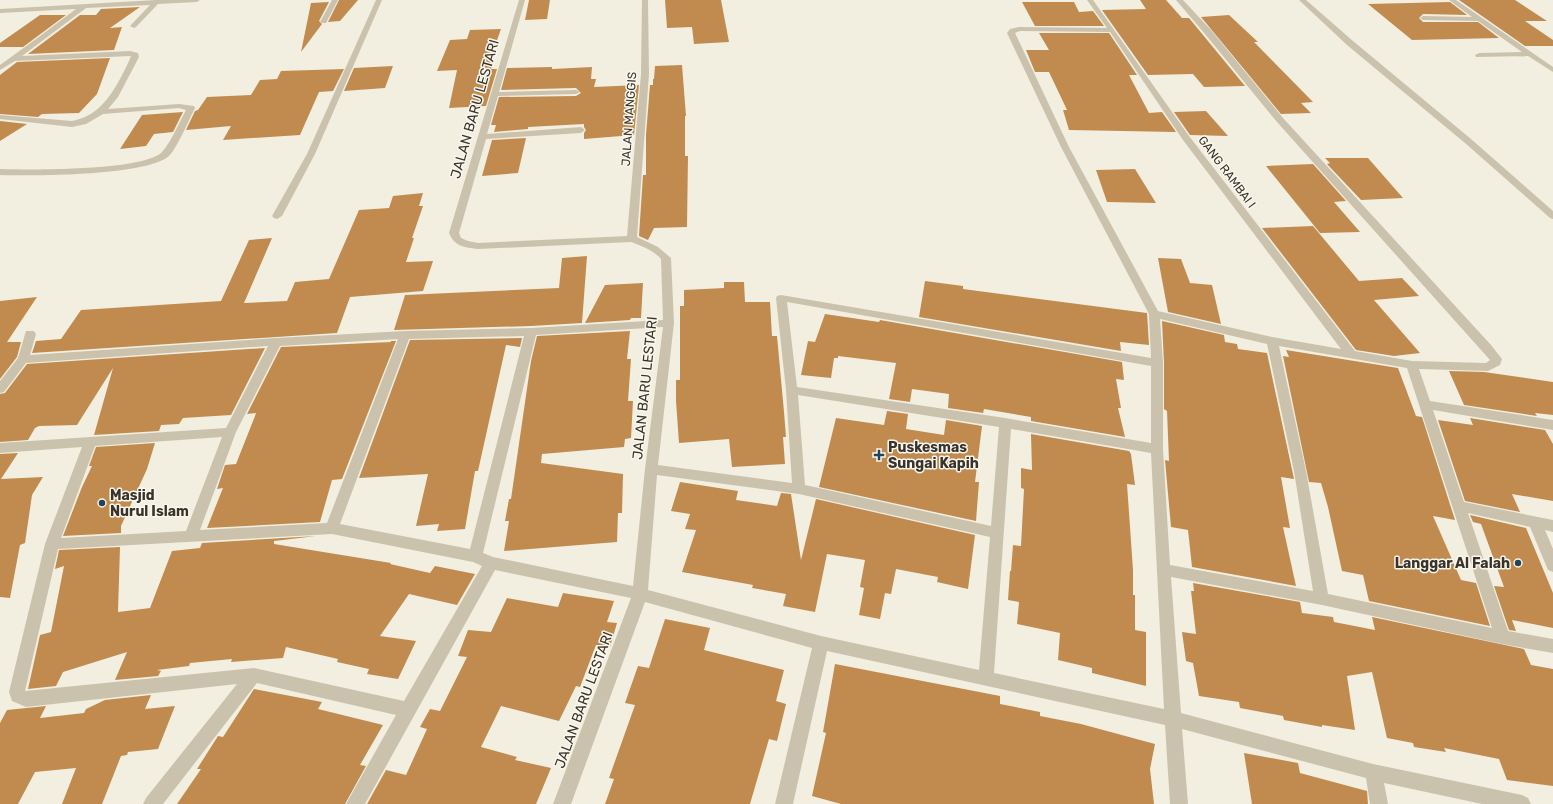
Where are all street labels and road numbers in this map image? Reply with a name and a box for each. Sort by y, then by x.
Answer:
street label: JALAN BARU LESTARI [447,37,503,181]
street label: JALAN MANGGIS [619,71,639,167]
street label: GANG RAMBAI I [1195,133,1259,211]
street label: JALAN BARU LESTARI [629,316,661,460]
street label: JALAN BARU LESTARI [551,629,617,771]

